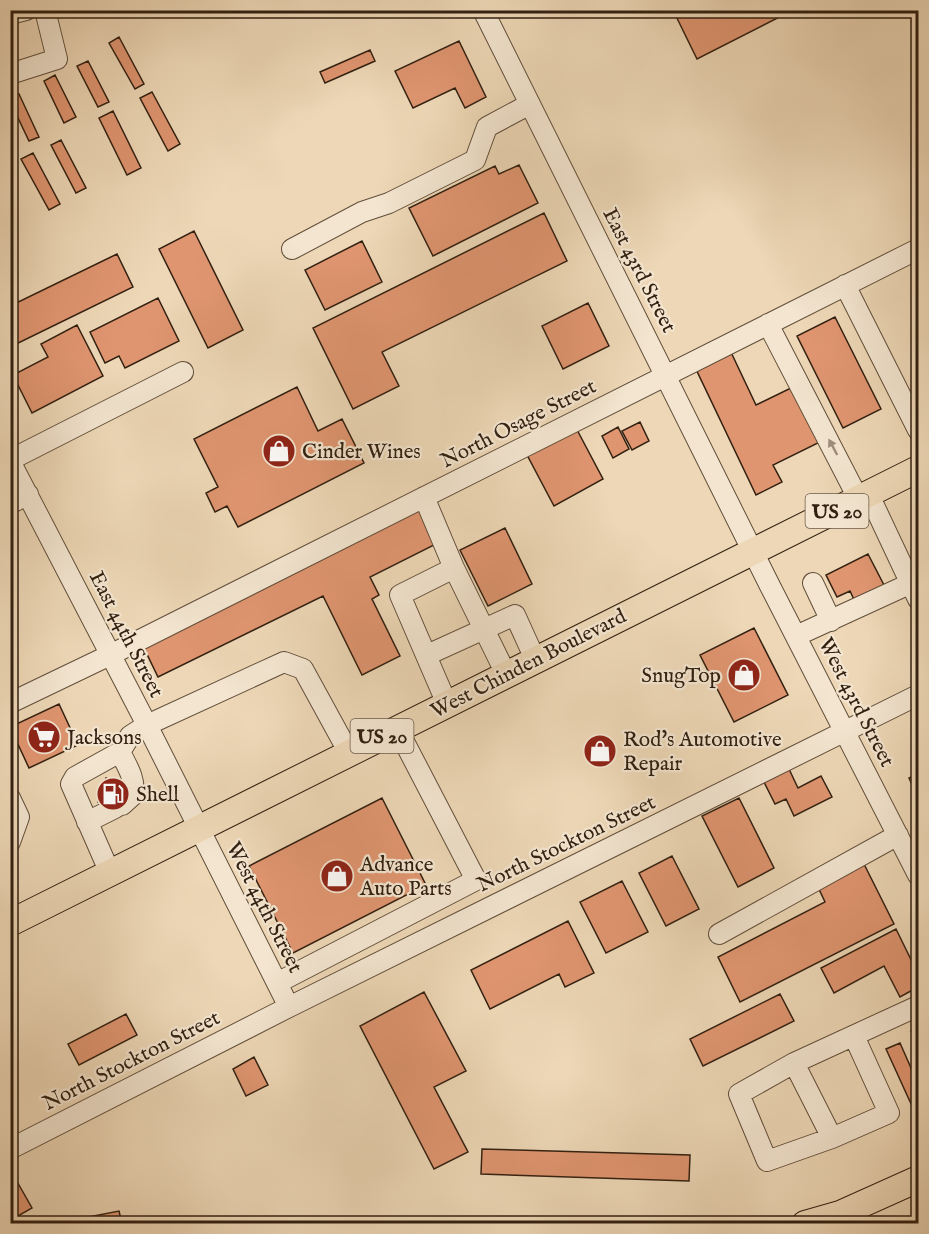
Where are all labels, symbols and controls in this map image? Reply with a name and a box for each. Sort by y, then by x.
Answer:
street label: East 43rd Street [596,204,682,338]
street label: North Osage Street [436,373,601,475]
shop icon: Cinder Wines [261,433,297,469]
place label: Cinder Wines [302,439,421,466]
one-way arrow [828,439,838,456]
road number: US 20 [806,494,868,528]
street label: East 44th Street [82,567,169,703]
street label: West Chinden Boulevard [426,603,632,725]
street label: West 43rd Street [811,633,900,772]
shop icon: SnugTop [726,657,762,693]
place label: SnugTop [641,663,721,690]
supermarket icon: Jacksons [26,719,62,755]
road number: US 20 [350,719,413,753]
place label: Jacksons [65,725,142,752]
place label: Rod's Automotive Repair [623,727,782,778]
shop icon: Rod's Automotive Repair [582,733,618,769]
fuel station icon: Shell [95,776,131,812]
place label: Shell [136,782,179,809]
street label: North Stockton Street [473,789,660,899]
street label: West 44th Street [219,838,308,978]
place label: Advance Auto Parts [359,852,452,903]
shop icon: Advance Auto Parts [319,858,355,894]
street label: North Stockton Street [39,1005,225,1118]

